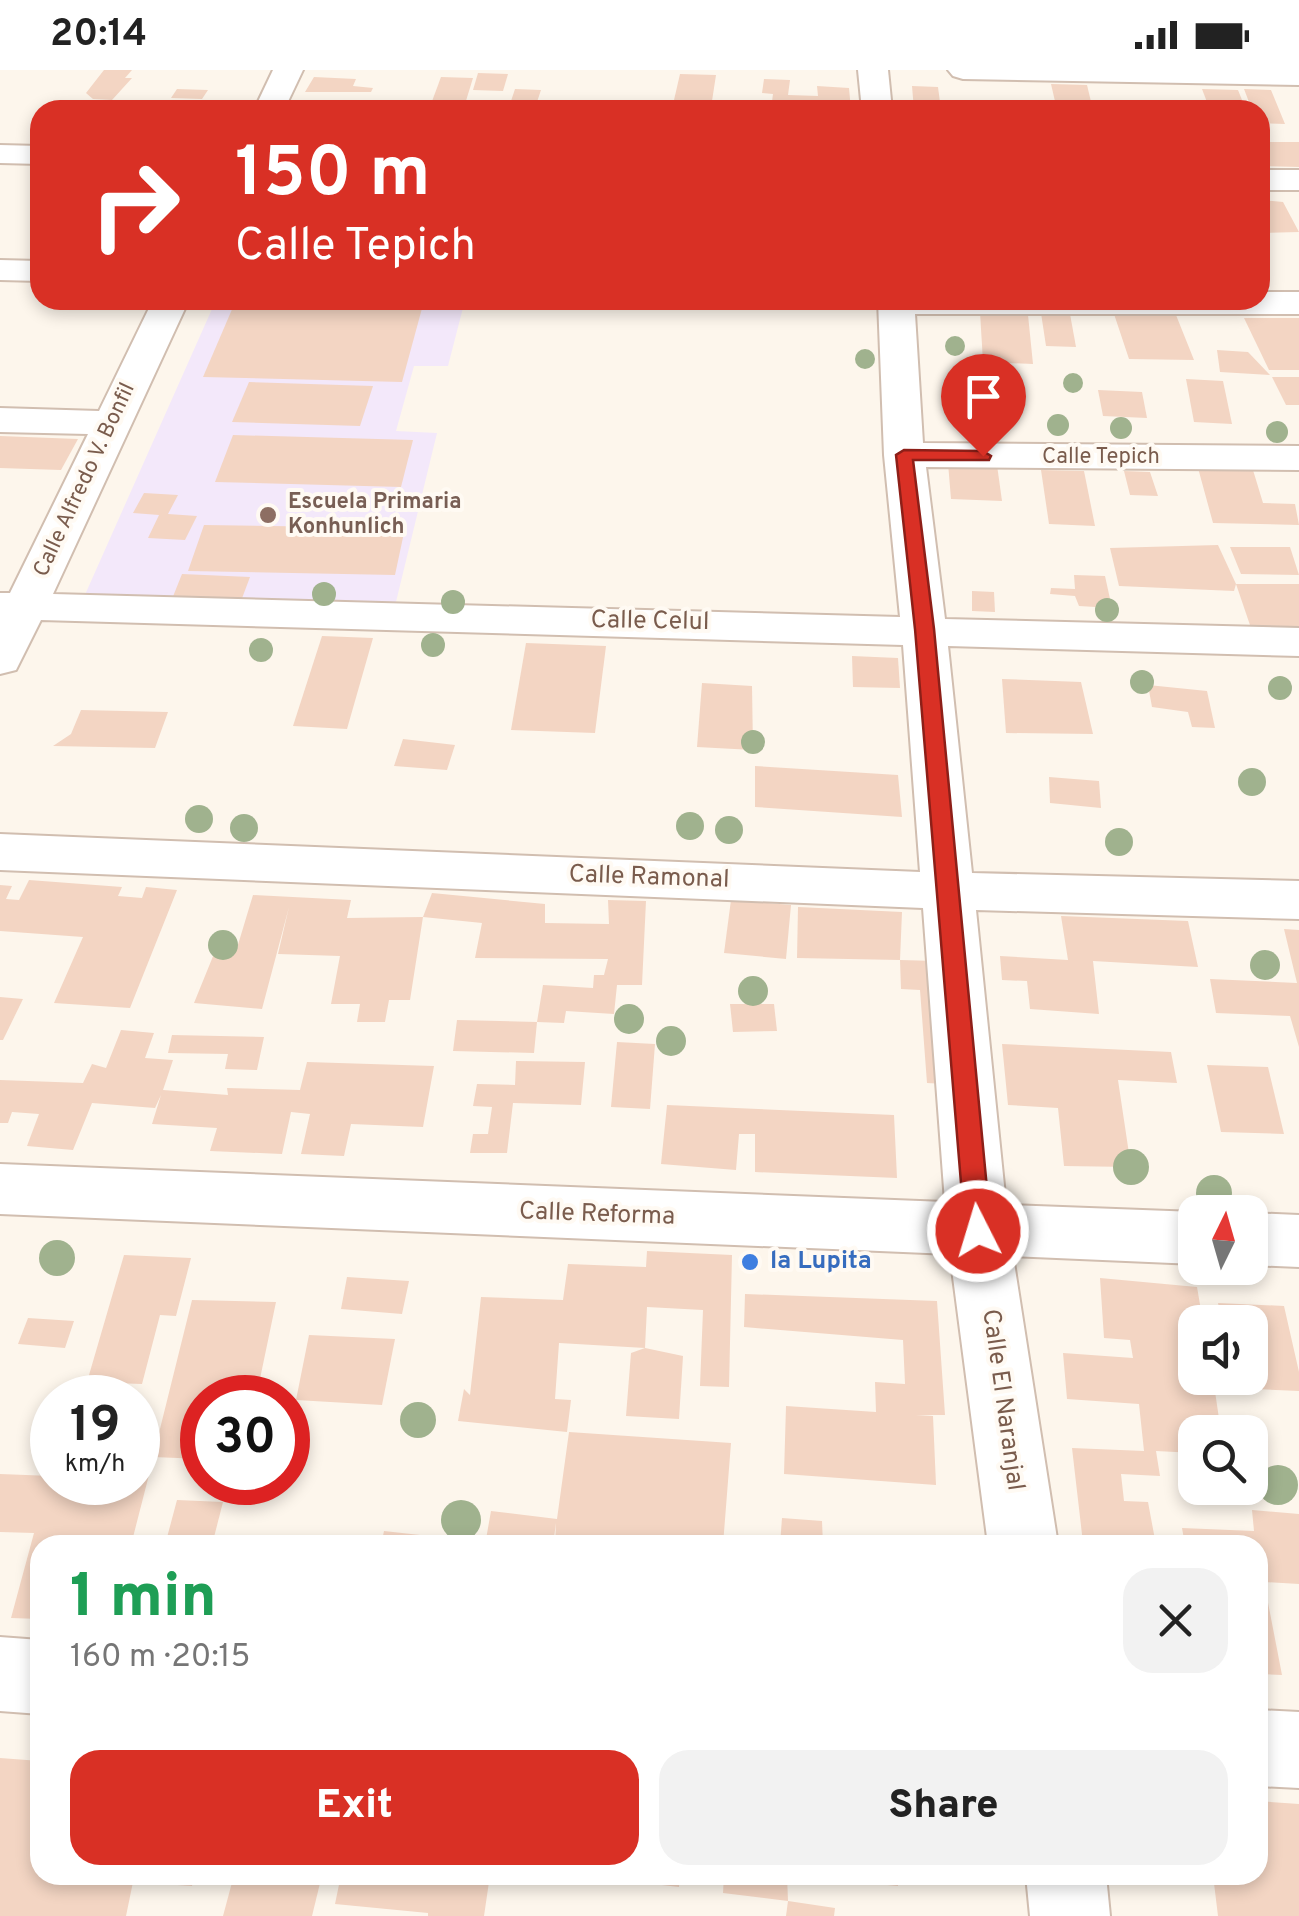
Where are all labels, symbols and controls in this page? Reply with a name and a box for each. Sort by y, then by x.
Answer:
text: 20:14 [50,11,147,60]
text: 150 m [235,132,430,221]
icon: right [70,140,200,270]
text: Calle Tepich [235,219,476,276]
pin [941,354,1026,457]
icon: arrive [956,369,1011,424]
street label: Calle Alfredo V. Bonfil [28,379,142,581]
street label: Calle Tepich [1042,444,1160,471]
place label: Escuela Primaria Konhunlich [288,489,462,541]
marker: Escuela Primaria Konhunlich [257,504,279,526]
street label: Calle Celul [590,605,710,639]
street label: Calle Ramonal [568,859,730,897]
position arrow [926,1179,1030,1283]
north arrow [1178,1195,1268,1285]
map controls [1178,1195,1268,1505]
street label: Calle Reforma [518,1196,676,1234]
place label: la Lupita [770,1246,872,1278]
marker: la Lupita [739,1251,761,1273]
button: sound [1178,1305,1268,1395]
street label: Calle El Naranjal [973,1307,1031,1493]
speed limit sign: 30 [180,1375,310,1505]
text: 19 [70,1396,120,1459]
button: search [1178,1415,1268,1505]
text: km/h [65,1449,125,1481]
text: 1 min [70,1562,217,1638]
button: close [1123,1568,1228,1673]
text: 160 m · 20:15 [70,1638,250,1678]
button: Exit [70,1750,639,1865]
button: Share [659,1750,1228,1865]

